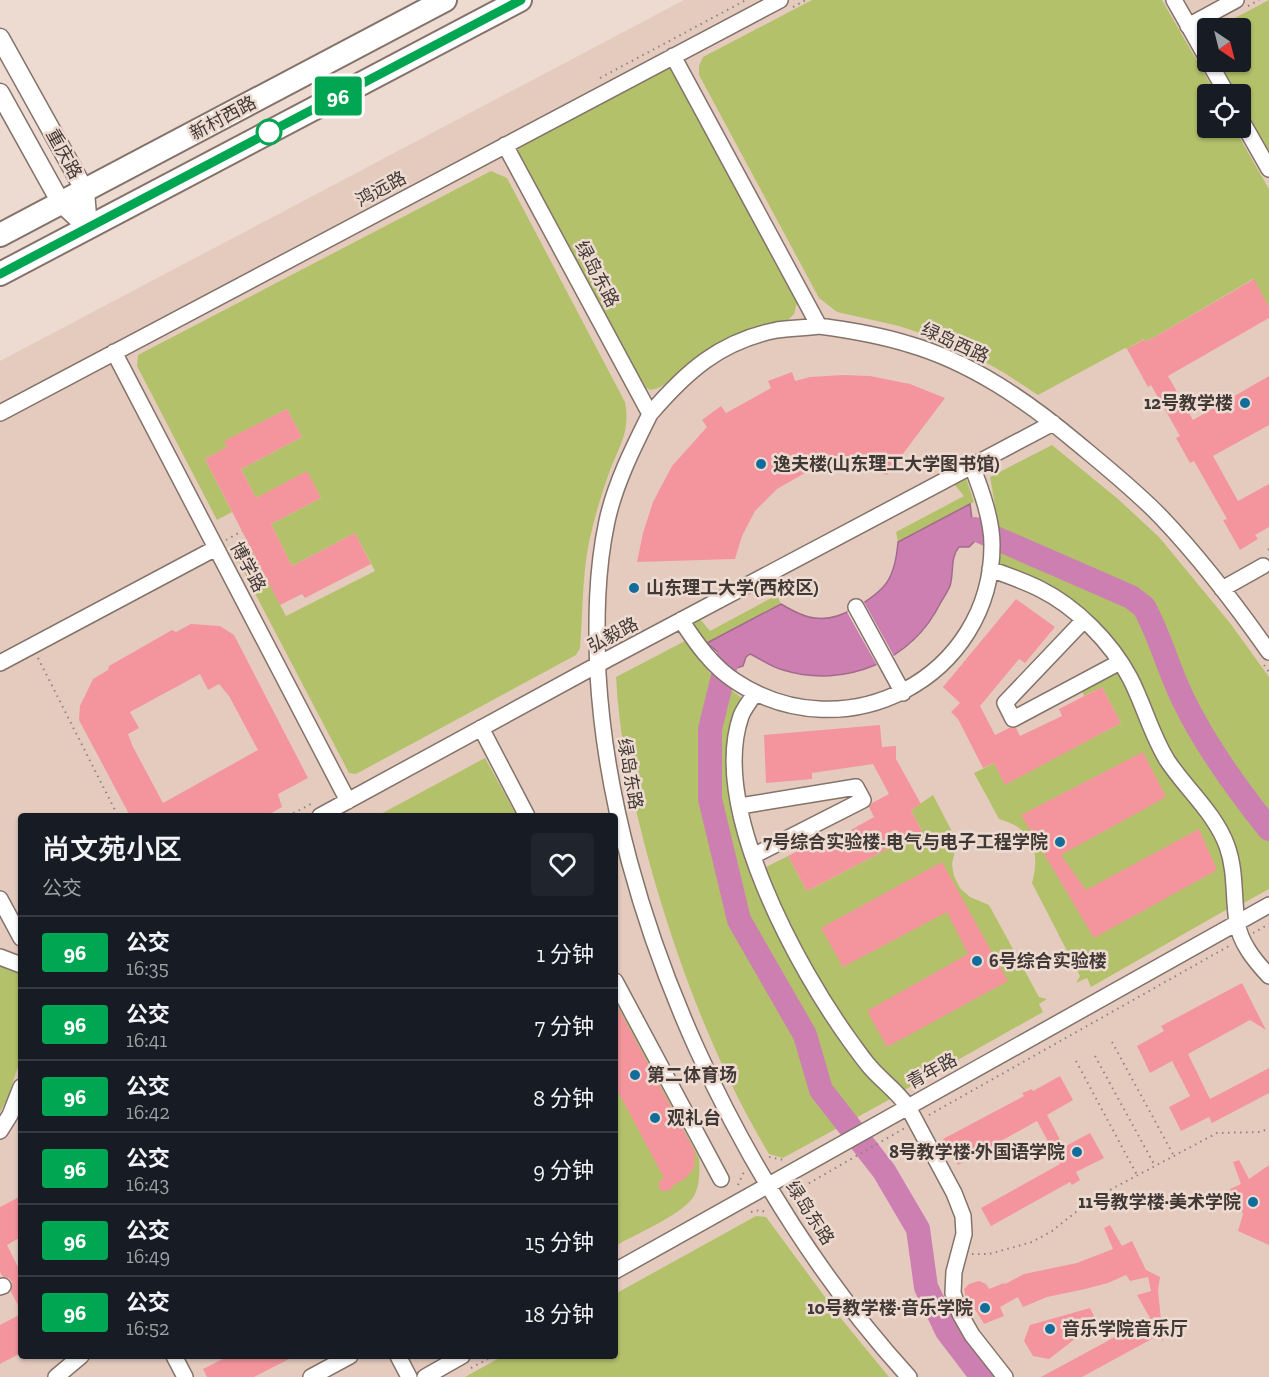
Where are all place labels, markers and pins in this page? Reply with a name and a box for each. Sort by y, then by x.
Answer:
unlabelled marker [256,119,282,145]
place label: 12号教学楼 [1144,392,1233,414]
marker: 12号教学楼 [1238,396,1252,410]
place label: 逸夫楼(山东理工大学图书馆) [773,453,999,475]
marker: 逸夫楼(山东理工大学图书馆) [754,457,768,471]
place label: 山东理工大学(西校区) [646,577,818,599]
marker: 山东理工大学(西校区) [627,581,641,595]
place label: 7号综合实验楼-电气与电子工程学院 [763,831,1048,853]
marker: 7号综合实验楼-电气与电子工程学院 [1053,835,1067,849]
place label: 6号综合实验楼 [989,950,1107,972]
marker: 6号综合实验楼 [970,954,984,968]
place label: 第二体育场 [647,1064,737,1086]
marker: 第二体育场 [628,1068,642,1082]
place label: 观礼台 [667,1107,721,1129]
marker: 观礼台 [648,1111,662,1125]
place label: 8号教学楼·外国语学院 [889,1141,1065,1163]
marker: 8号教学楼·外国语学院 [1070,1145,1084,1159]
place label: 11号教学楼·美术学院 [1078,1191,1241,1213]
marker: 11号教学楼·美术学院 [1246,1195,1260,1209]
place label: 10号教学楼·音乐学院 [807,1297,973,1319]
marker: 10号教学楼·音乐学院 [978,1301,992,1315]
place label: 音乐学院音乐厅 [1062,1318,1188,1340]
marker: 音乐学院音乐厅 [1043,1322,1057,1336]

